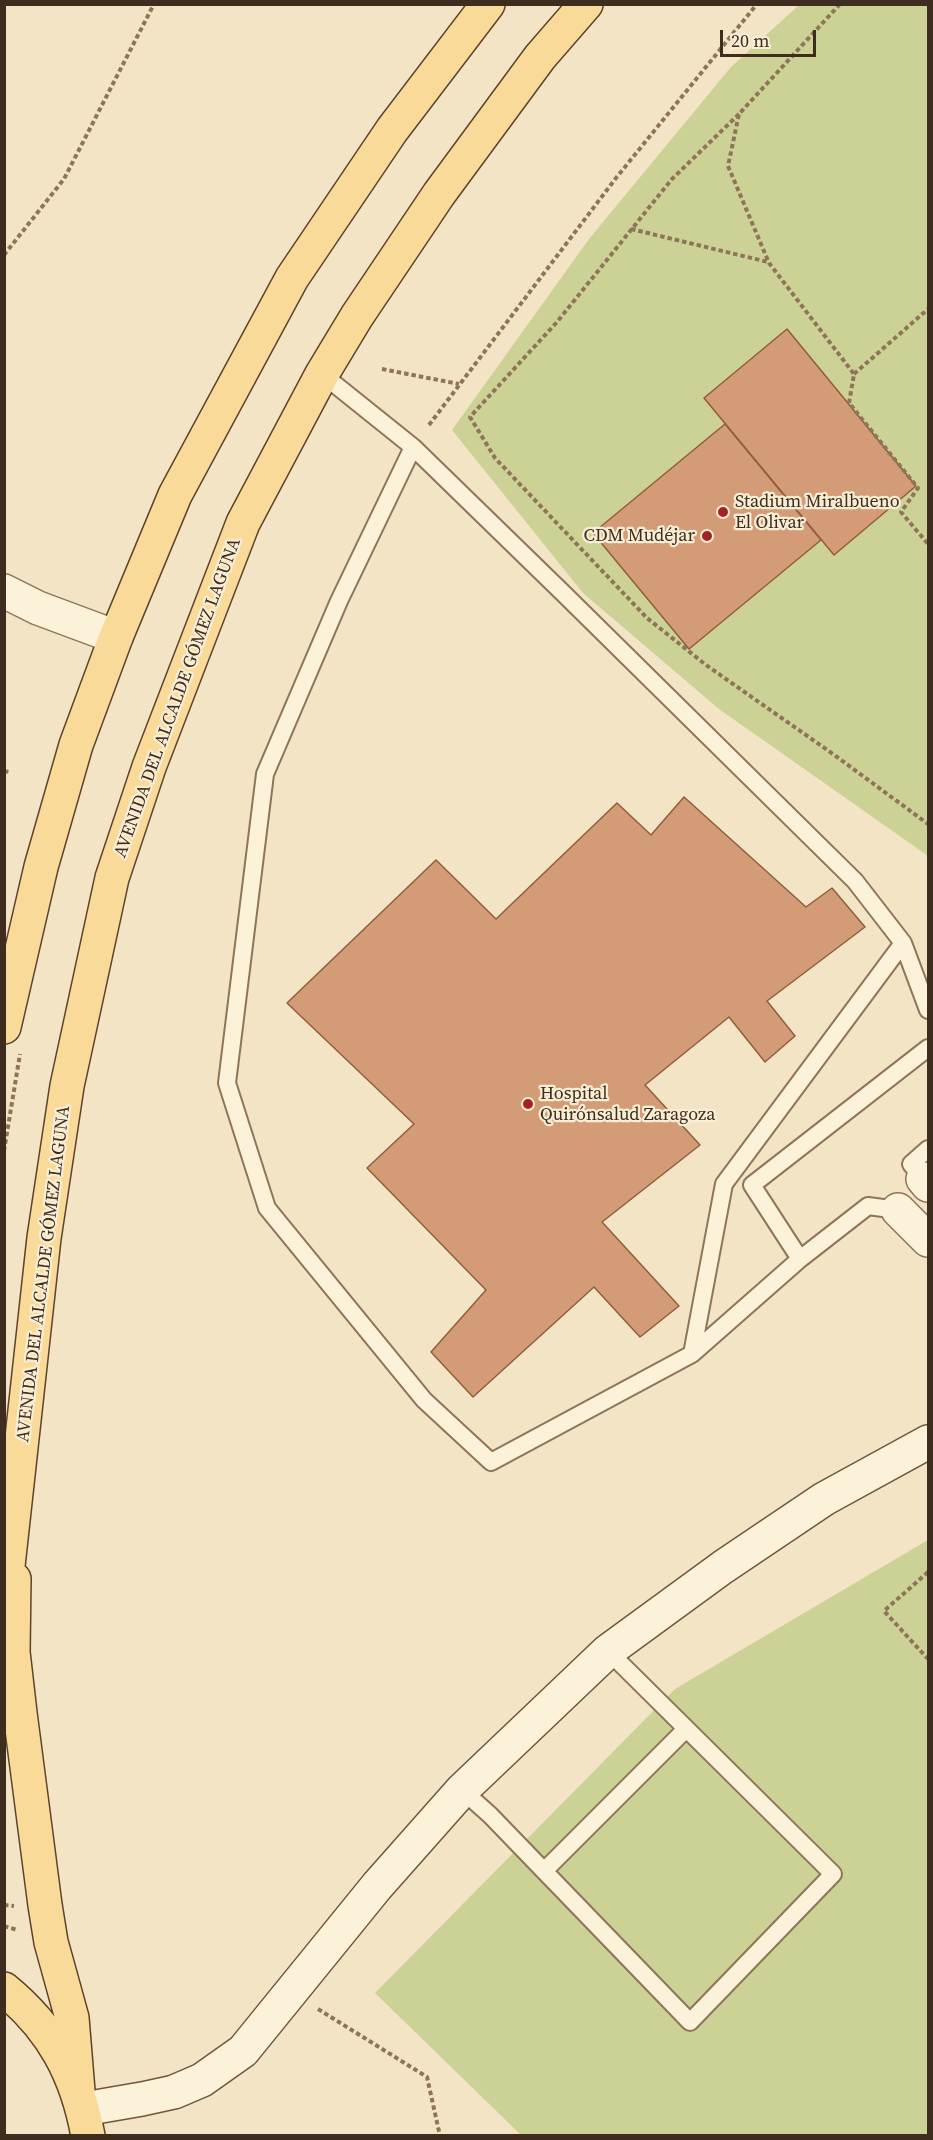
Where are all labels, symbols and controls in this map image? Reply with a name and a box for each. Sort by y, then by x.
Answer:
scale bar [723,18,819,56]
text: 20 m [731,28,769,53]
place label: Stadium Miralbueno El Olivar [735,491,900,534]
marker: Stadium Miralbueno El Olivar [716,505,730,519]
place label: CDM Mudéjar [584,525,695,547]
marker: CDM Mudéjar [700,529,714,543]
street label: AVENIDA DEL ALCALDE GÓMEZ LAGUNA [110,535,246,861]
place label: Hospital Quirónsalud Zaragoza [540,1083,715,1126]
marker: Hospital Quirónsalud Zaragoza [521,1097,535,1111]
street label: AVENIDA DEL ALCALDE GÓMEZ LAGUNA [13,1105,75,1443]

